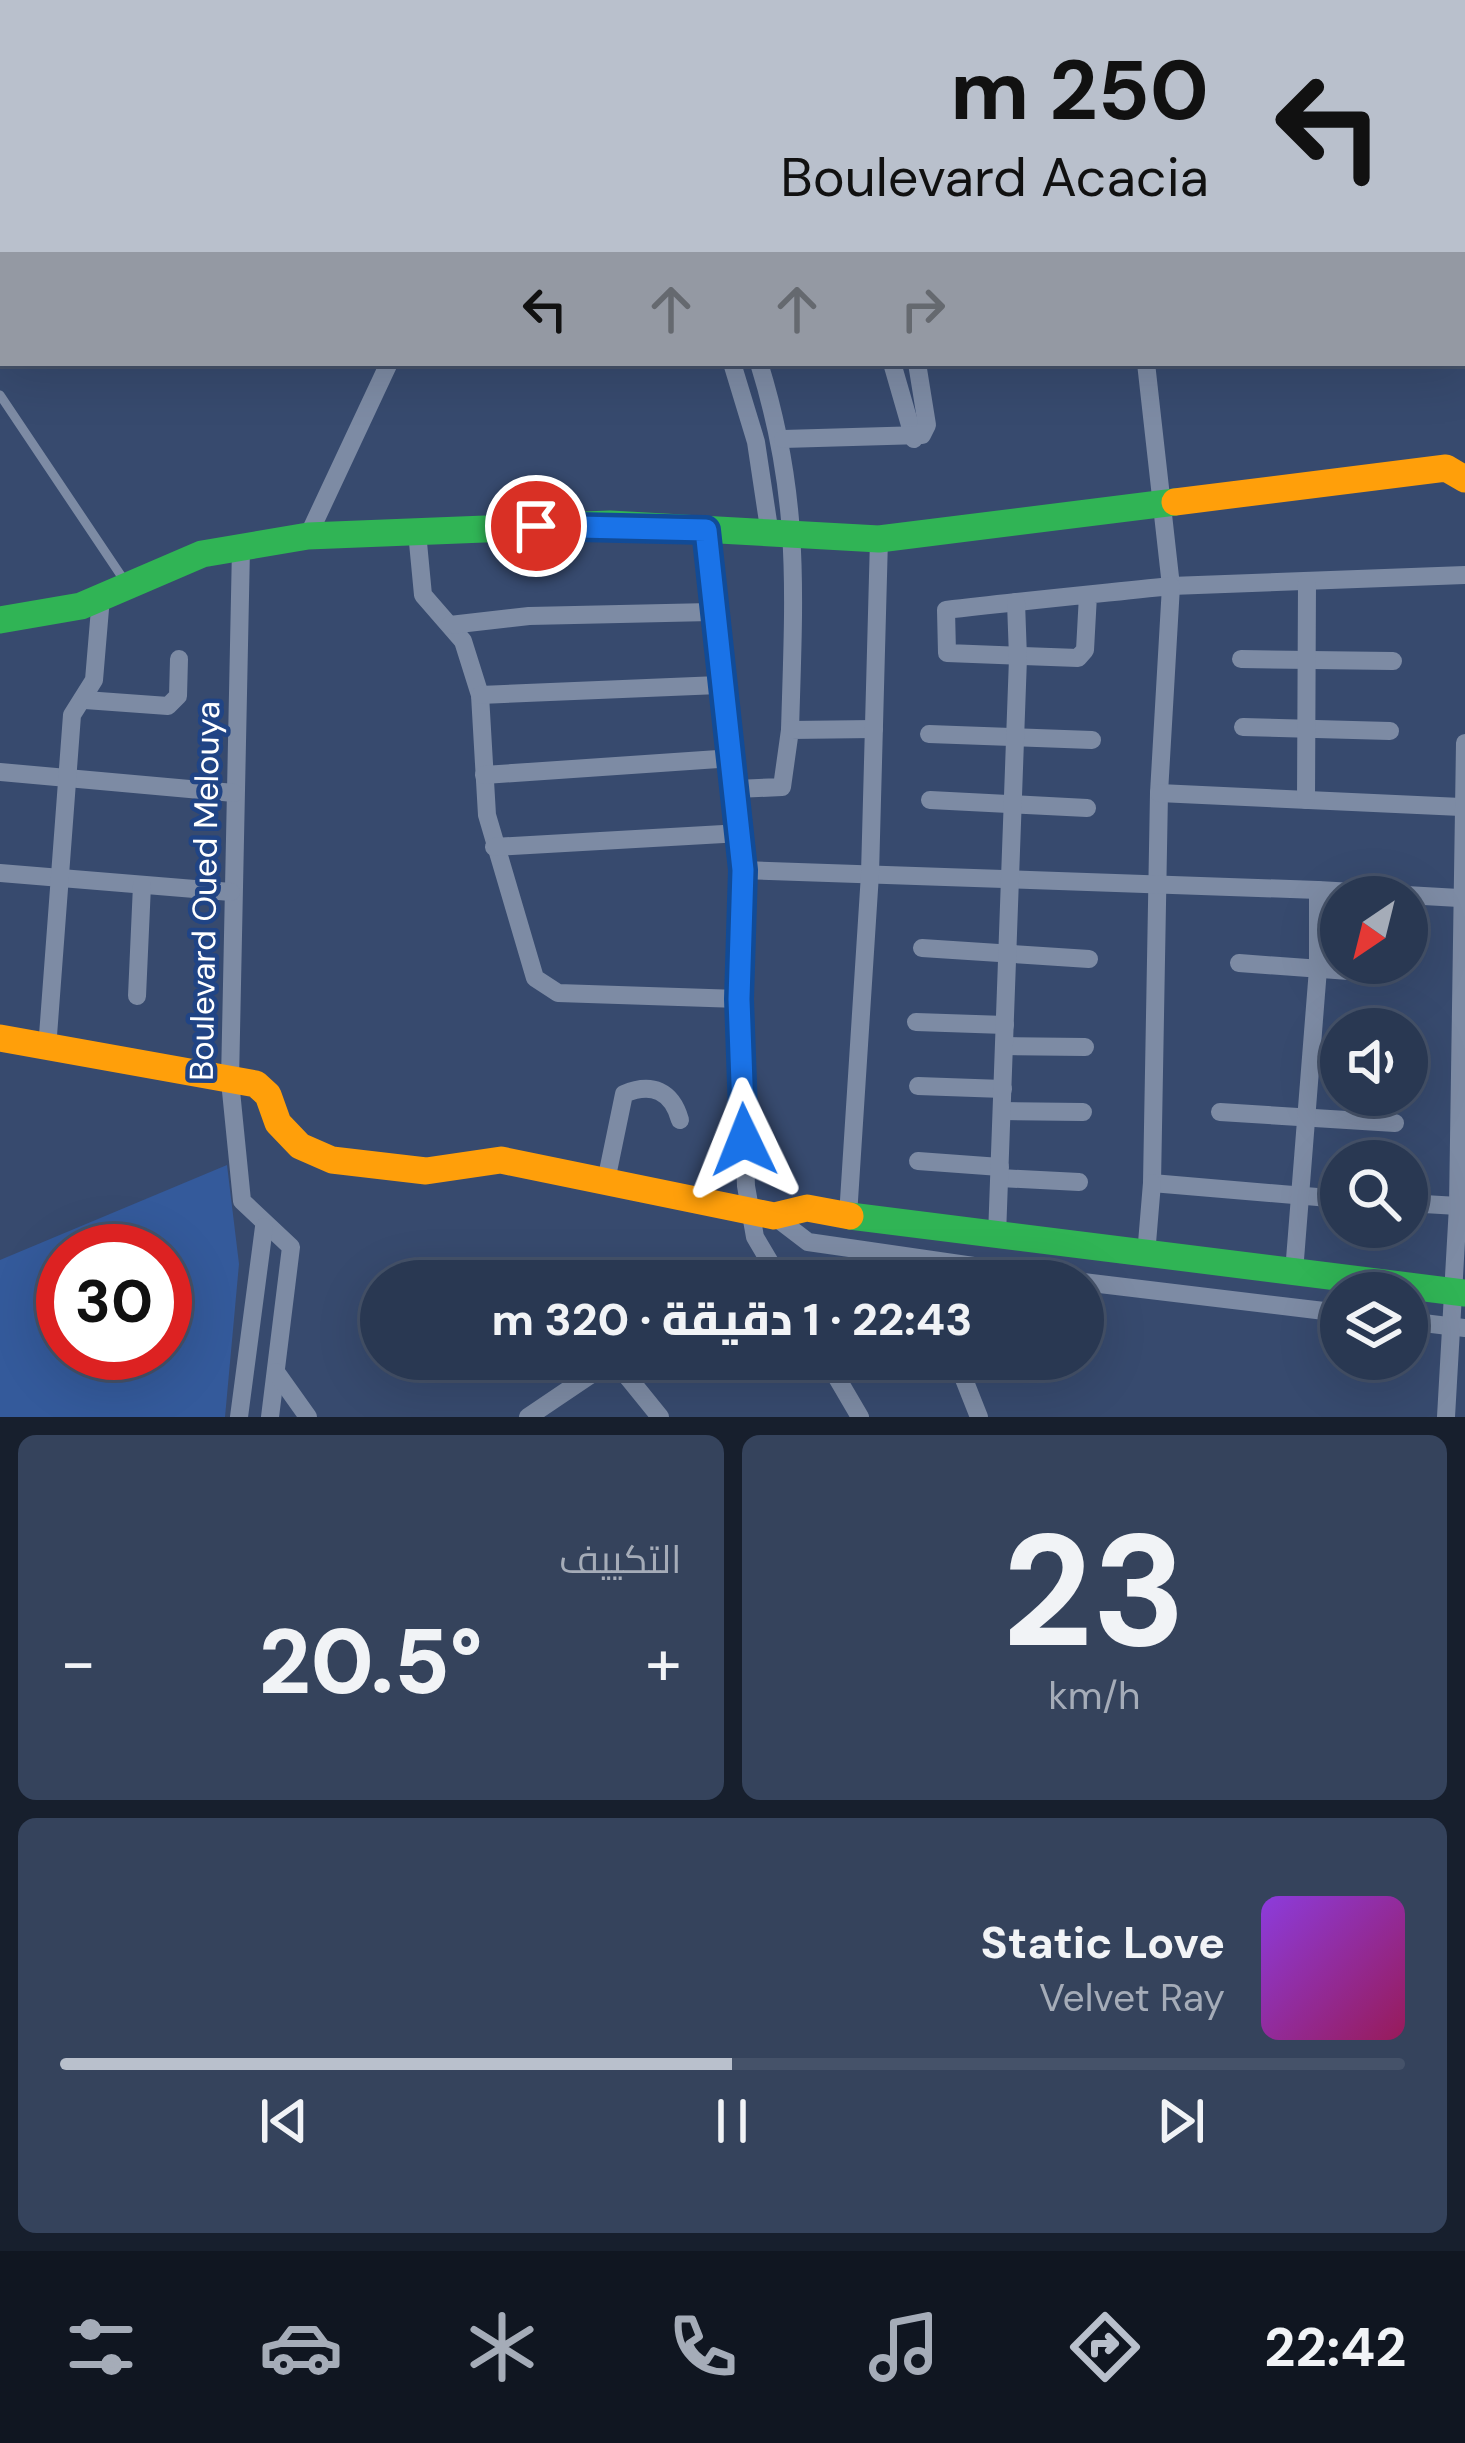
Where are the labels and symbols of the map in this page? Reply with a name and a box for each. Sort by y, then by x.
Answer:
pin [485,475,587,577]
street label: Boulevard Oued Melouya [180,701,229,1081]
north arrow [1320,876,1428,984]
position arrow [681,1077,807,1203]
speed limit sign: 30 [36,1224,192,1380]

